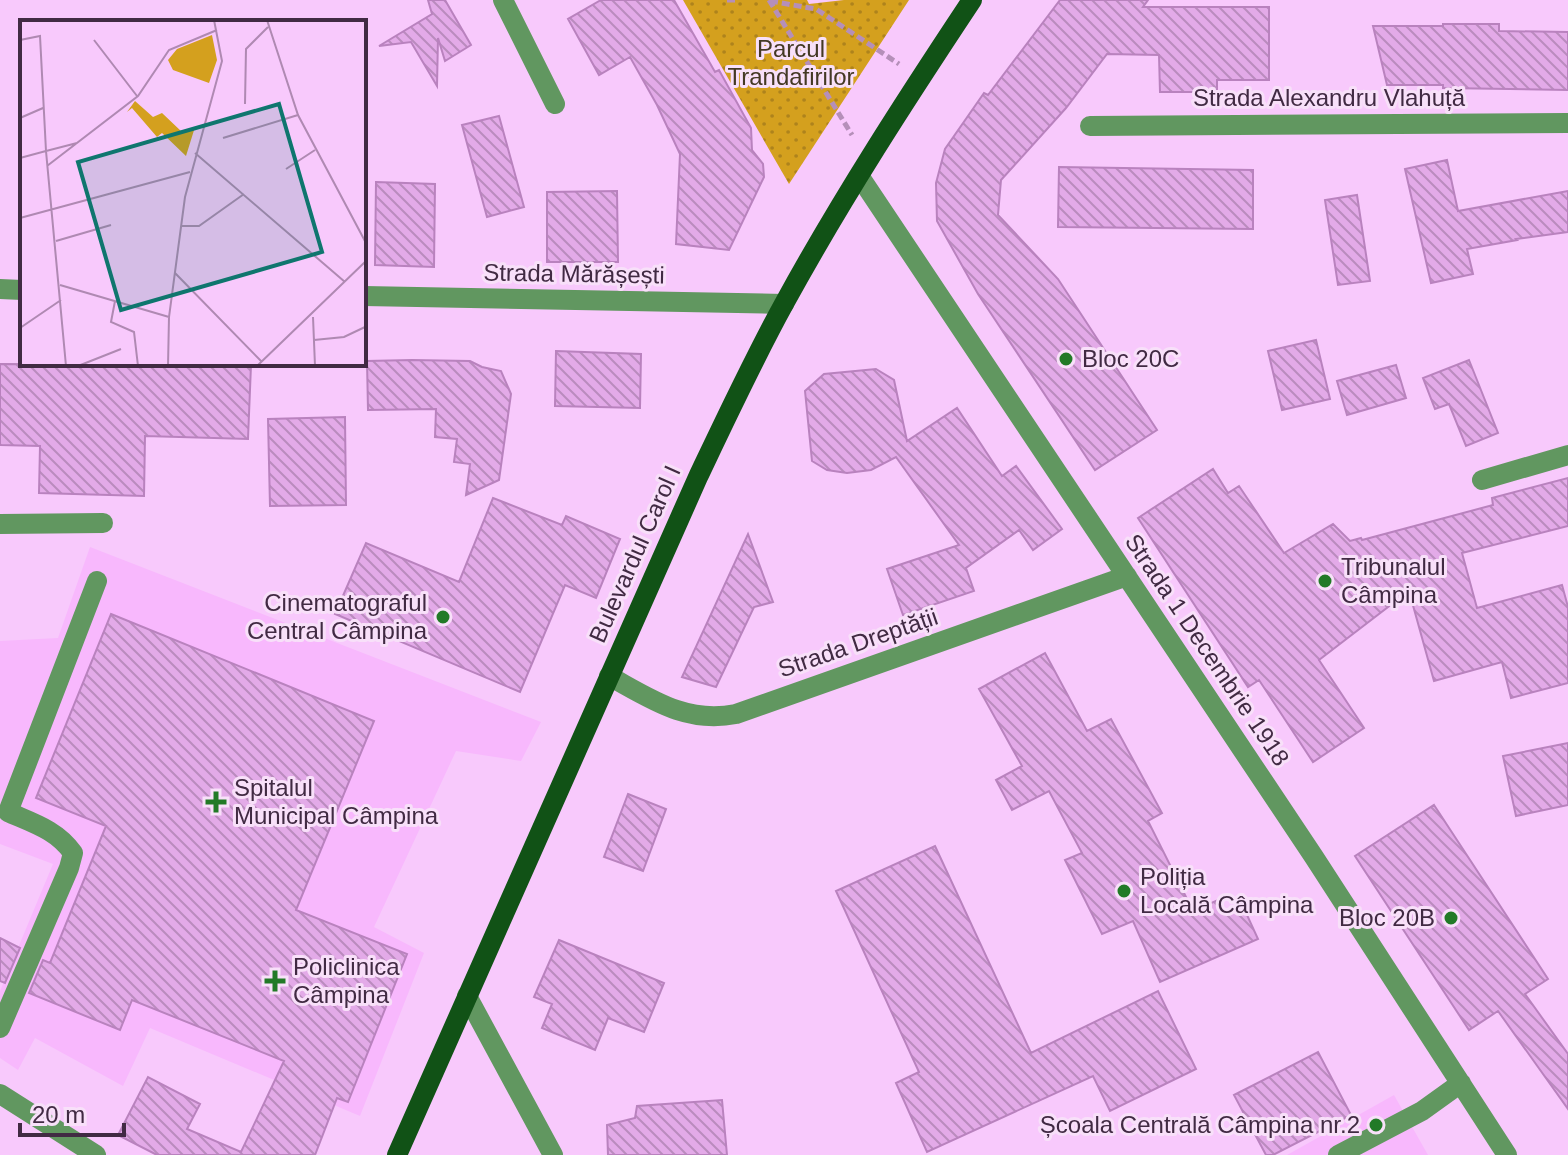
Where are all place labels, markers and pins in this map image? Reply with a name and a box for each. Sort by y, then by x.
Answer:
place label: Bloc 20C [1082,345,1179,372]
marker: Bloc 20C [1057,350,1075,368]
place label: Tribunalul Câmpina [1341,553,1446,608]
marker: Tribunalul Câmpina [1316,572,1334,590]
place label: Cinematograful Central Câmpina [247,589,428,644]
marker: Cinematograful Central Câmpina [434,608,452,626]
place label: Spitalul Municipal Câmpina [234,774,439,829]
marker: Spitalul Municipal Câmpina [205,791,227,813]
place label: Poliția Locală Câmpina [1140,863,1314,918]
marker: Poliția Locală Câmpina [1115,882,1133,900]
place label: Bloc 20B [1339,904,1435,931]
marker: Bloc 20B [1442,909,1460,927]
place label: Policlinica Câmpina [293,953,400,1008]
marker: Policlinica Câmpina [264,970,286,992]
place label: Școala Centrală Câmpina nr.2 [1040,1111,1360,1138]
marker: Școala Centrală Câmpina nr.2 [1367,1116,1385,1134]

